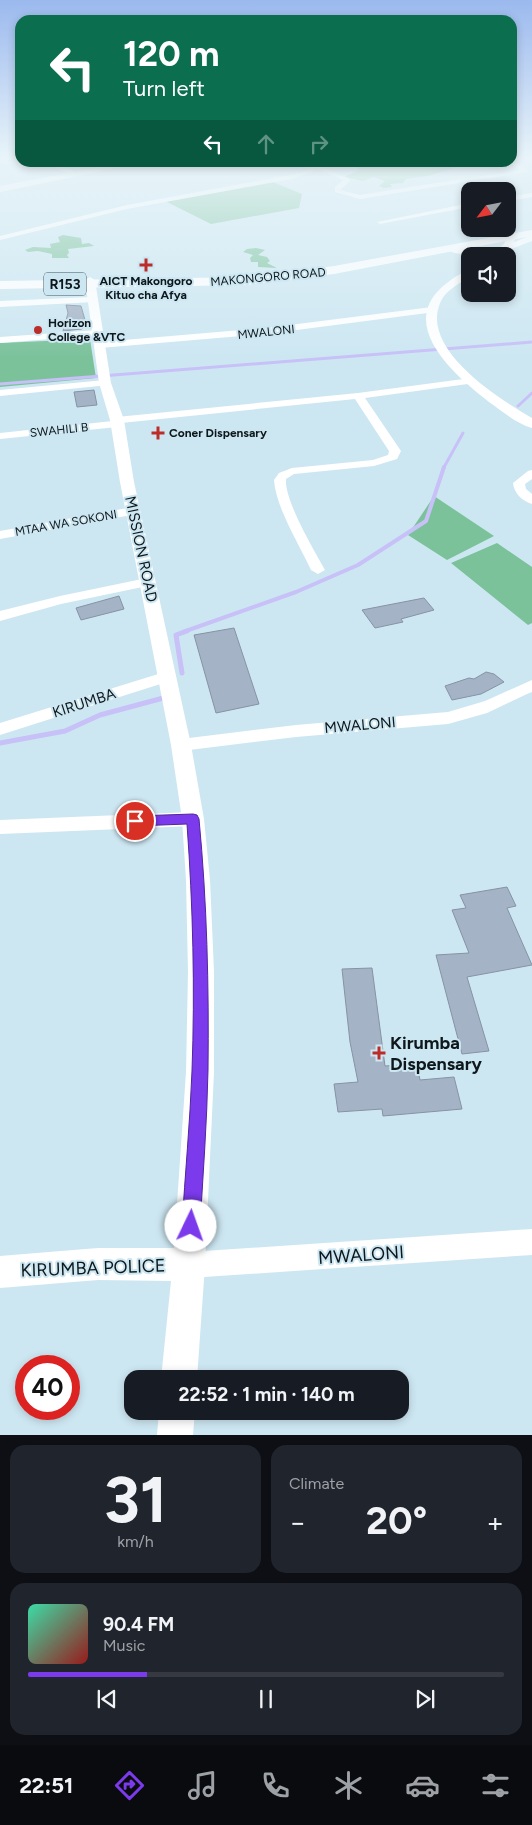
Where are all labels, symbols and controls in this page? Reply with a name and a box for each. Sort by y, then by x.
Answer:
text: 120 m [123,33,220,75]
icon: left [40,35,105,100]
text: Turn left [123,75,205,102]
icon: left [199,130,227,158]
icon: ahead [252,130,280,158]
icon: right [305,130,333,158]
north arrow [461,182,516,238]
map controls [461,182,516,302]
button: sound [461,247,516,302]
marker: AICT Makongoro Kituo cha Afya [139,258,153,272]
street label: MAKONGORO ROAD [210,265,326,289]
road number: R153 [44,272,86,296]
place label: AICT Makongoro Kituo cha Afya [100,274,192,302]
place label: Horizon College &VTC [48,316,125,344]
street label: MWALONI [237,322,295,342]
marker: Horizon College &VTC [32,324,44,336]
street label: SWAHILI B [29,420,89,440]
marker: Coner Dispensary [151,426,165,440]
place label: Coner Dispensary [169,426,267,440]
street label: MISSION ROAD [121,494,161,604]
street label: MTAA WA SOKONI [14,507,118,539]
street label: KIRUMBA [50,684,118,722]
street label: MWALONI [324,713,396,737]
pin [114,800,156,842]
icon: arrive [121,807,149,835]
place label: Kirumba Dispensary [390,1032,483,1075]
marker: Kirumba Dispensary [372,1046,386,1060]
position arrow [164,1199,216,1251]
street label: MWALONI [317,1241,405,1269]
street label: KIRUMBA POLICE [20,1254,166,1282]
speed limit sign: 40 [15,1355,80,1420]
text: 22:52 · 1 min · 140 m [178,1383,355,1406]
text: 31 [104,1460,167,1538]
text: Climate [289,1474,344,1493]
text: 20° [366,1498,427,1544]
text: − [289,1505,306,1539]
text: + [487,1505,504,1539]
text: km/h [117,1532,154,1551]
text: 90.4 FM [103,1613,174,1636]
text: Music [103,1636,145,1655]
icon: previous [93,1685,121,1713]
icon: pause [252,1685,280,1713]
icon: next [411,1685,439,1713]
icon: directions [112,1768,147,1803]
icon: music [185,1768,220,1803]
icon: phone [258,1768,293,1803]
icon: climate [331,1768,366,1803]
icon: car [405,1768,440,1803]
icon: filters [478,1768,513,1803]
text: 22:51 [19,1772,73,1799]

